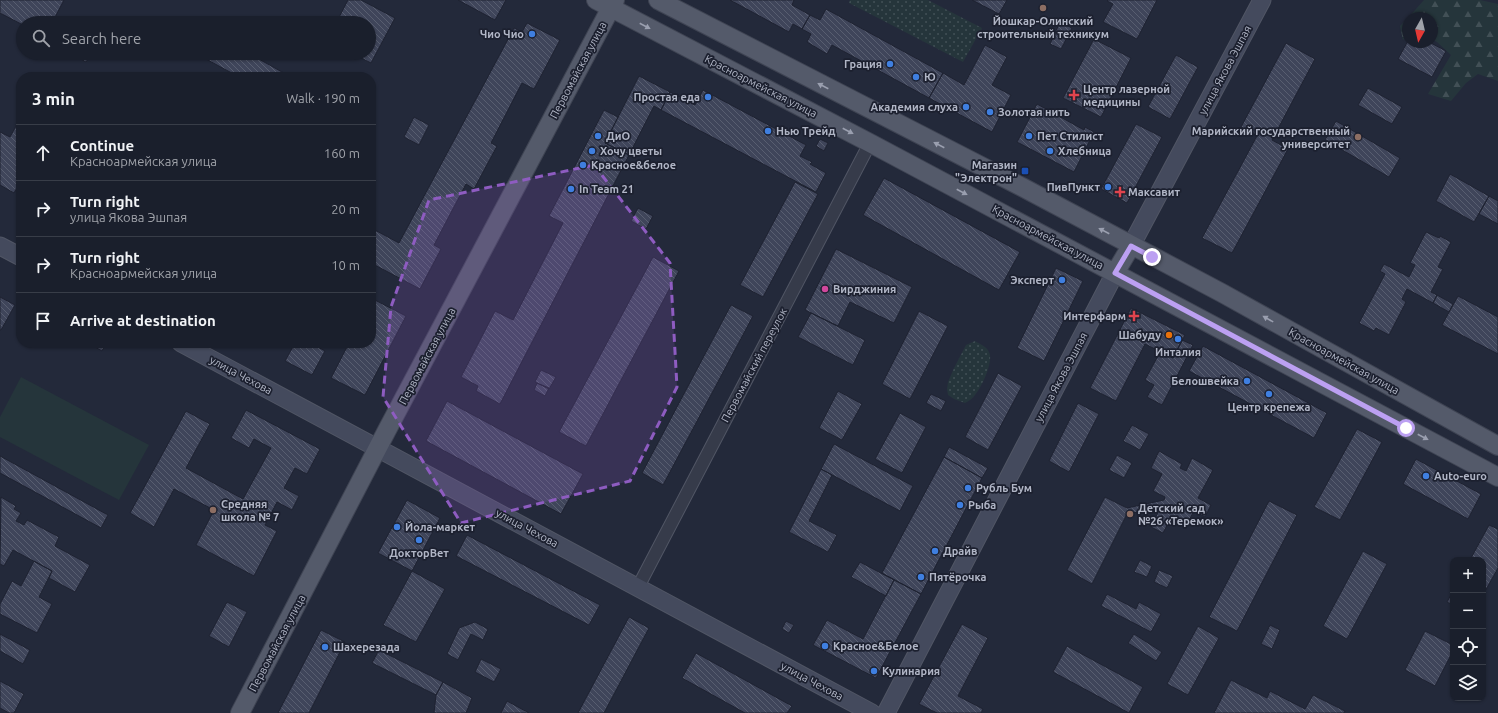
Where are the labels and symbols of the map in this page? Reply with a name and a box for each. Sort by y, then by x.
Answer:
marker: Йошкар-Олинский строительный техникум [1038,3,1048,13]
north arrow [1402,12,1438,48]
place label: Йошкар-Олинский строительный техникум [977,15,1109,40]
street label: Первомайская улица [547,20,609,120]
one-way arrow [640,22,651,29]
street label: улица Якова Эшпая [1196,23,1254,117]
place label: Чио Чио [480,28,524,40]
marker: Чио Чио [527,29,537,39]
street label: Красноармейская улица [703,52,819,120]
place label: Грация [844,58,882,70]
marker: Грация [885,59,895,69]
place label: Ю [924,71,936,83]
marker: Ю [911,72,921,82]
one-way arrow [817,83,829,89]
place label: Центр лазерной медицины [1083,83,1170,108]
marker: Центр лазерной медицины [1068,89,1080,101]
place label: Простая еда [633,91,700,103]
marker: Простая еда [703,92,713,102]
place label: Академия слуха [870,101,958,113]
marker: Академия слуха [961,102,971,112]
place label: Золотая нить [998,106,1070,118]
marker: Золотая нить [985,107,995,117]
place label: Нью Трейд [776,125,835,137]
place label: Марийский государственный университет [1192,125,1350,150]
marker: Нью Трейд [763,126,773,136]
one-way arrow [842,128,853,134]
place label: ДиО [606,130,630,142]
place label: Пет Стилист [1037,130,1104,142]
marker: ДиО [593,131,603,141]
marker: Пет Стилист [1024,131,1034,141]
marker: Марийский государственный университет [1353,132,1363,142]
one-way arrow [933,142,945,148]
place label: Хочу цветы [600,145,662,157]
place label: Хлебница [1058,145,1111,157]
marker: Хочу цветы [587,146,597,156]
marker: Хлебница [1045,146,1055,156]
place label: Красное&белое [591,159,676,171]
place label: Магазин "Электрон" [955,159,1017,184]
marker: Красное&белое [578,160,588,170]
marker: Магазин "Электрон" [1020,166,1030,176]
place label: ПивПункт [1047,181,1100,193]
marker: ПивПункт [1103,182,1113,192]
place label: In Team 21 [579,183,634,195]
marker: In Team 21 [566,184,576,194]
place label: Максавит [1128,186,1180,198]
marker: Максавит [1115,187,1125,197]
one-way arrow [957,189,968,195]
street label: Красноармейская улица [990,202,1106,272]
one-way arrow [1098,228,1109,235]
route end [1143,248,1161,266]
place label: Эксперт [1010,274,1054,286]
marker: Эксперт [1057,275,1067,285]
place label: Вирджиния [833,283,896,295]
marker: Вирджиния [820,284,830,294]
street label: Первомайская улица [396,306,458,406]
street label: Первомайский переулок [719,306,789,424]
place label: Интерфарм [1063,310,1126,322]
marker: Интерфарм [1129,311,1139,321]
one-way arrow [1262,315,1274,322]
street label: Красноармейская улица [1287,326,1401,396]
place label: Шабуду [1118,329,1161,341]
street label: улица Якова Эшпая [1032,330,1090,424]
marker: Шабуду [1164,330,1174,340]
marker: Инталия [1173,334,1183,344]
place label: Инталия [1155,346,1201,358]
street label: улица Чехова [208,353,274,397]
place label: Белошвейка [1171,375,1239,387]
marker: Белошвейка [1242,376,1252,386]
marker: Центр крепежа [1264,389,1274,399]
place label: Центр крепежа [1228,401,1311,413]
route start [1397,419,1415,437]
one-way arrow [1417,434,1429,441]
place label: Auto-euro [1434,470,1487,482]
marker: Auto-euro [1421,471,1431,481]
place label: Рубль Бум [976,482,1032,494]
marker: Рубль Бум [963,483,973,493]
place label: Средняя школа № 7 [221,498,279,523]
place label: Рыба [968,499,996,511]
marker: Рыба [955,500,965,510]
place label: Детский сад №26 «Теремок» [1138,502,1224,527]
marker: Средняя школа № 7 [208,505,218,515]
street label: улица Чехова [494,506,560,550]
marker: Детский сад №26 «Теремок» [1125,509,1135,519]
place label: Йола-маркет [405,521,476,533]
marker: Йола-маркет [392,522,402,532]
marker: ДокторВет [414,535,424,545]
place label: Драйв [943,545,977,557]
marker: Драйв [930,546,940,556]
place label: ДокторВет [389,547,449,559]
place label: Пятёрочка [929,571,987,583]
marker: Пятёрочка [916,572,926,582]
street label: Первомайская улица [246,593,308,693]
place label: Красное&Белое [833,640,919,652]
place label: Шахерезада [333,641,400,653]
marker: Красное&Белое [820,641,830,651]
marker: Шахерезада [320,642,330,652]
street label: улица Чехова [779,659,845,703]
place label: Кулинария [882,665,940,677]
marker: Кулинария [869,666,879,676]

